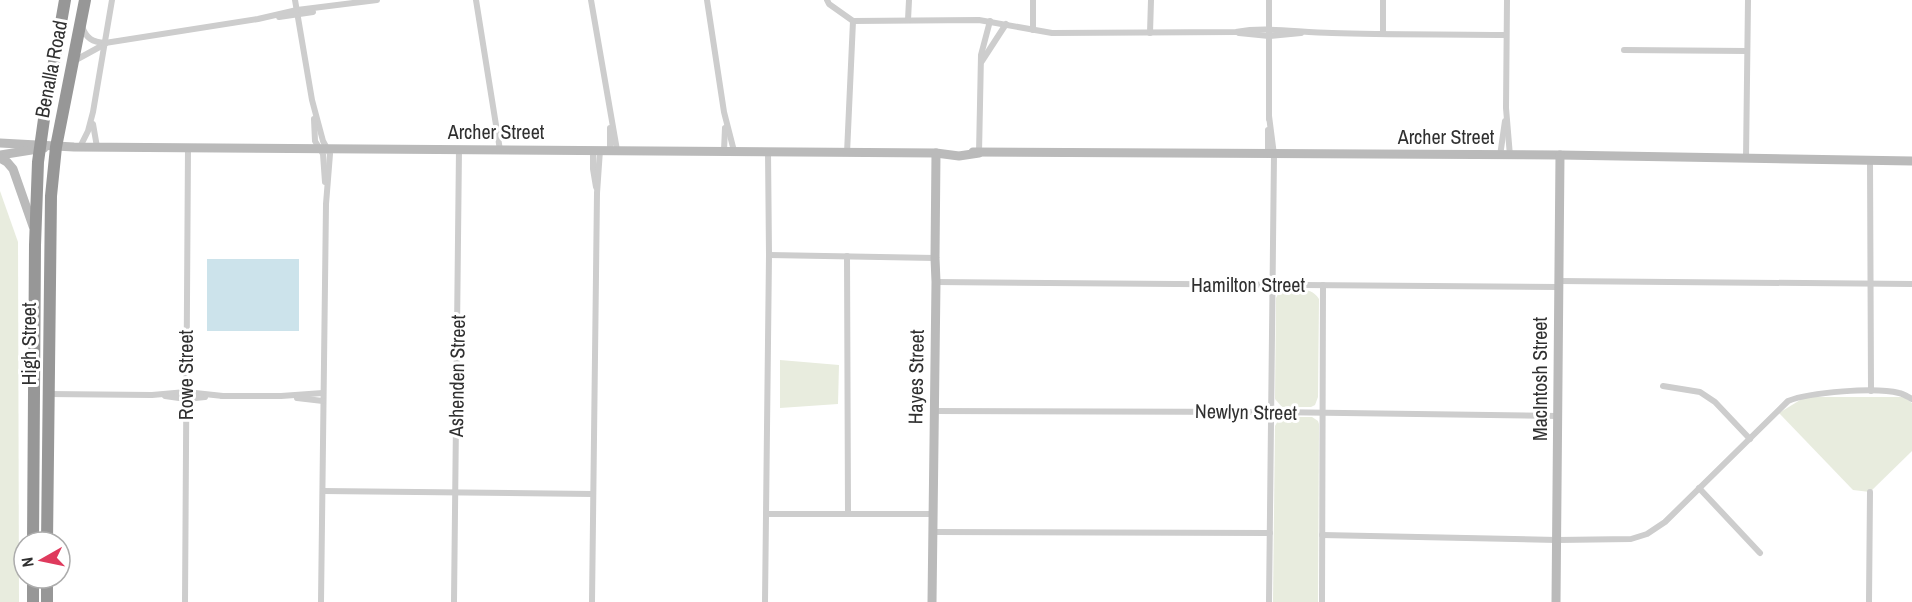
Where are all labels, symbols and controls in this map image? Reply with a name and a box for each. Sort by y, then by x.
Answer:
street label: Benalla Road [28,18,73,120]
street label: Archer Street [447,118,545,145]
street label: Archer Street [1397,123,1495,150]
street label: Hamilton Street [1191,271,1305,298]
street label: High Street [15,302,42,385]
street label: Ashenden Street [442,314,471,438]
street label: MacIntosh Street [1526,317,1553,441]
street label: Rowe Street [172,329,199,420]
street label: Hayes Street [901,329,930,425]
street label: Newlyn Street [1195,397,1298,426]
north arrow [12,530,72,590]
text: N [16,556,39,569]

